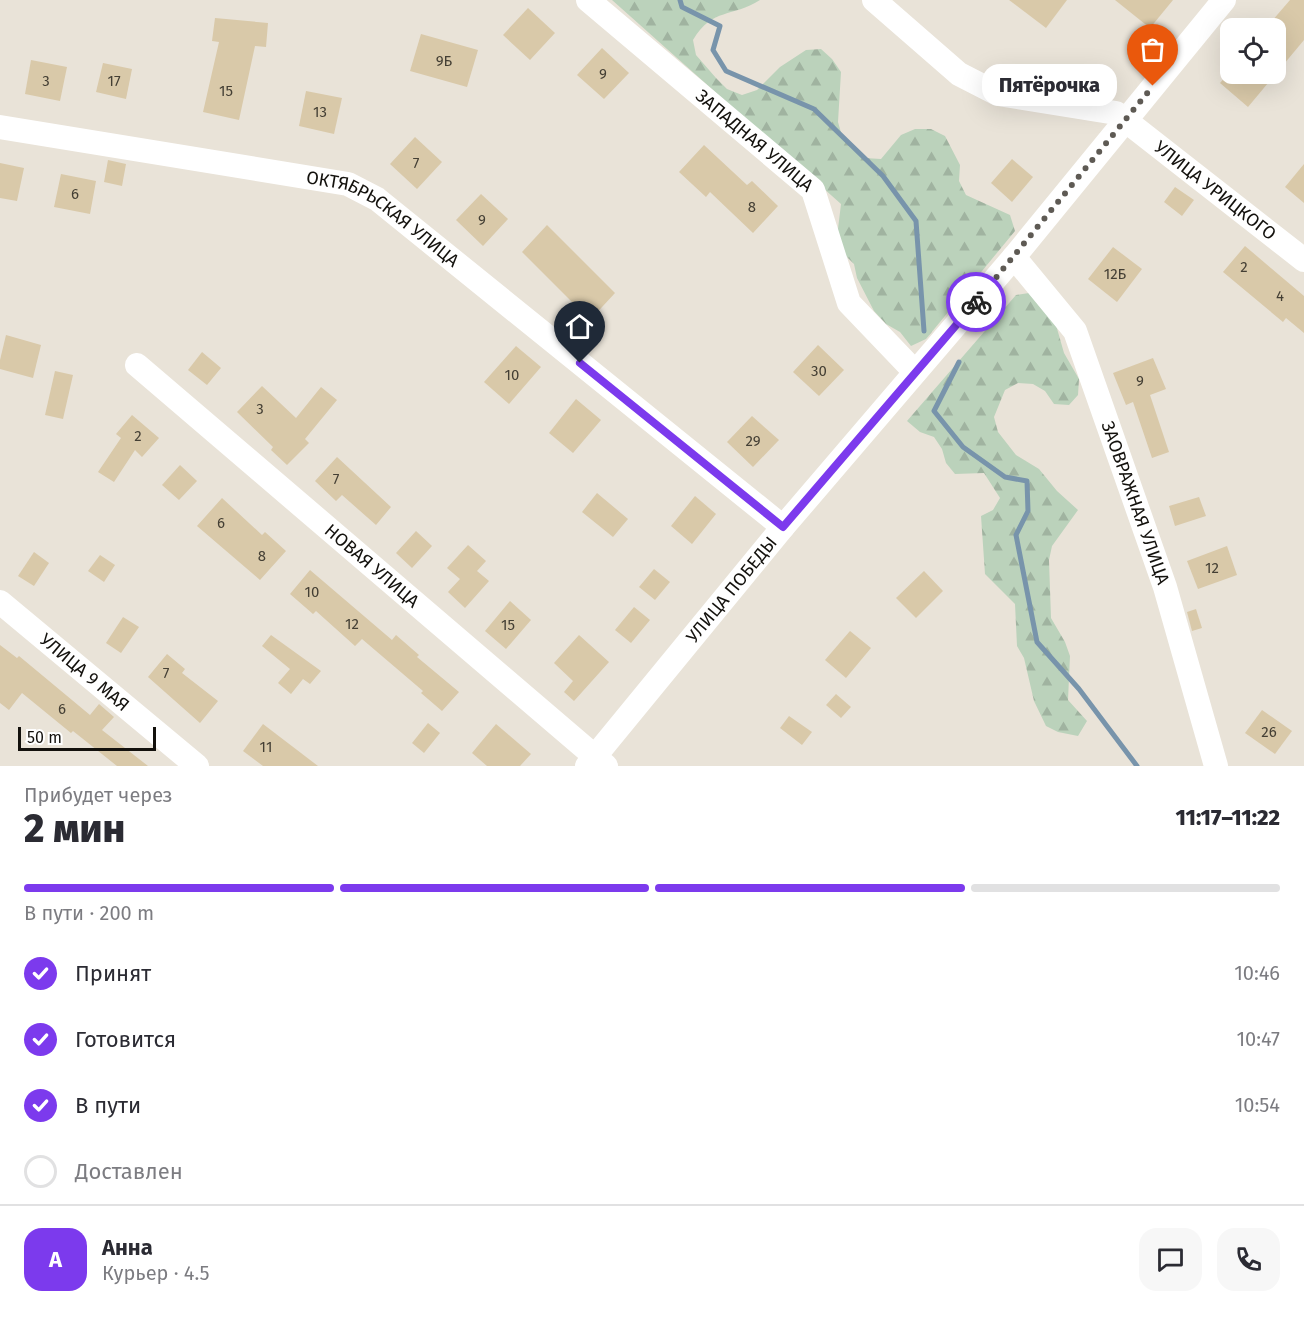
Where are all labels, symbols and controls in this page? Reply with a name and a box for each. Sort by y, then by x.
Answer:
map controls [1220,18,1286,84]
button: locate [1220,18,1286,84]
pin [1127,24,1178,86]
icon: bag [1136,33,1169,66]
house number: 9Б [436,52,453,70]
house number: 9 [599,65,607,83]
callout: Пятёрочка [982,65,1117,107]
house number: 3 [42,72,50,90]
house number: 17 [107,72,121,90]
text: Пятёрочка [999,73,1100,97]
house number: 15 [219,82,233,100]
street label: ЗАПАДНАЯ УЛИЦА [691,85,818,197]
house number: 13 [313,103,327,121]
street label: УЛИЦА УРИЦКОГО [1150,136,1280,245]
house number: 7 [413,154,420,172]
street label: ОКТЯБРЬСКАЯ УЛИЦА [305,166,464,272]
house number: 6 [71,185,79,203]
house number: 8 [748,198,756,216]
house number: 9 [478,211,486,229]
house number: 2 [1240,258,1248,276]
house number: 12Б [1104,265,1127,283]
courier [946,272,1006,332]
icon: bike [960,286,993,319]
house number: 4 [1276,287,1284,305]
pin [554,301,605,363]
icon: home [563,310,596,343]
house number: 30 [811,362,827,380]
house number: 10 [505,366,519,384]
house number: 9 [1136,372,1144,390]
house number: 3 [256,400,264,418]
street label: ЗАОВРАЖНАЯ УЛИЦА [1097,418,1174,588]
house number: 2 [134,427,142,445]
house number: 29 [745,432,761,450]
house number: 7 [333,470,340,488]
house number: 6 [217,514,225,532]
street label: НОВАЯ УЛИЦА [320,519,424,613]
street label: УЛИЦА ПОБЕДЫ [682,532,782,647]
house number: 8 [258,547,266,565]
house number: 12 [1205,559,1219,577]
house number: 10 [305,583,319,601]
house number: 12 [345,615,359,633]
house number: 15 [501,616,515,634]
street label: УЛИЦА 9 МАЯ [35,629,134,716]
house number: 7 [163,664,170,682]
house number: 6 [58,700,66,718]
house number: 26 [1261,723,1277,741]
scale bar [18,724,156,752]
text: 50 m [27,728,62,747]
house number: 11 [260,738,272,756]
text: Прибудет через [24,783,173,807]
text: 11:17–11:22 [1176,804,1280,831]
text: 2 мин [24,806,125,852]
text: В пути · 200 m [24,901,154,925]
icon: check [24,957,57,990]
text: Принят [75,960,151,987]
text: 10:46 [1234,961,1280,985]
icon: check [24,1023,57,1056]
text: Готовится [75,1026,176,1053]
text: 10:47 [1236,1027,1280,1051]
icon: check [24,1089,57,1122]
text: В пути [75,1092,141,1119]
text: 10:54 [1235,1093,1280,1117]
text: Доставлен [75,1158,183,1185]
button: chat [1139,1228,1202,1291]
button: phone [1217,1228,1280,1291]
text: Анна [102,1234,153,1261]
text: А [49,1246,62,1273]
text: Курьер · 4.5 [102,1261,209,1285]

